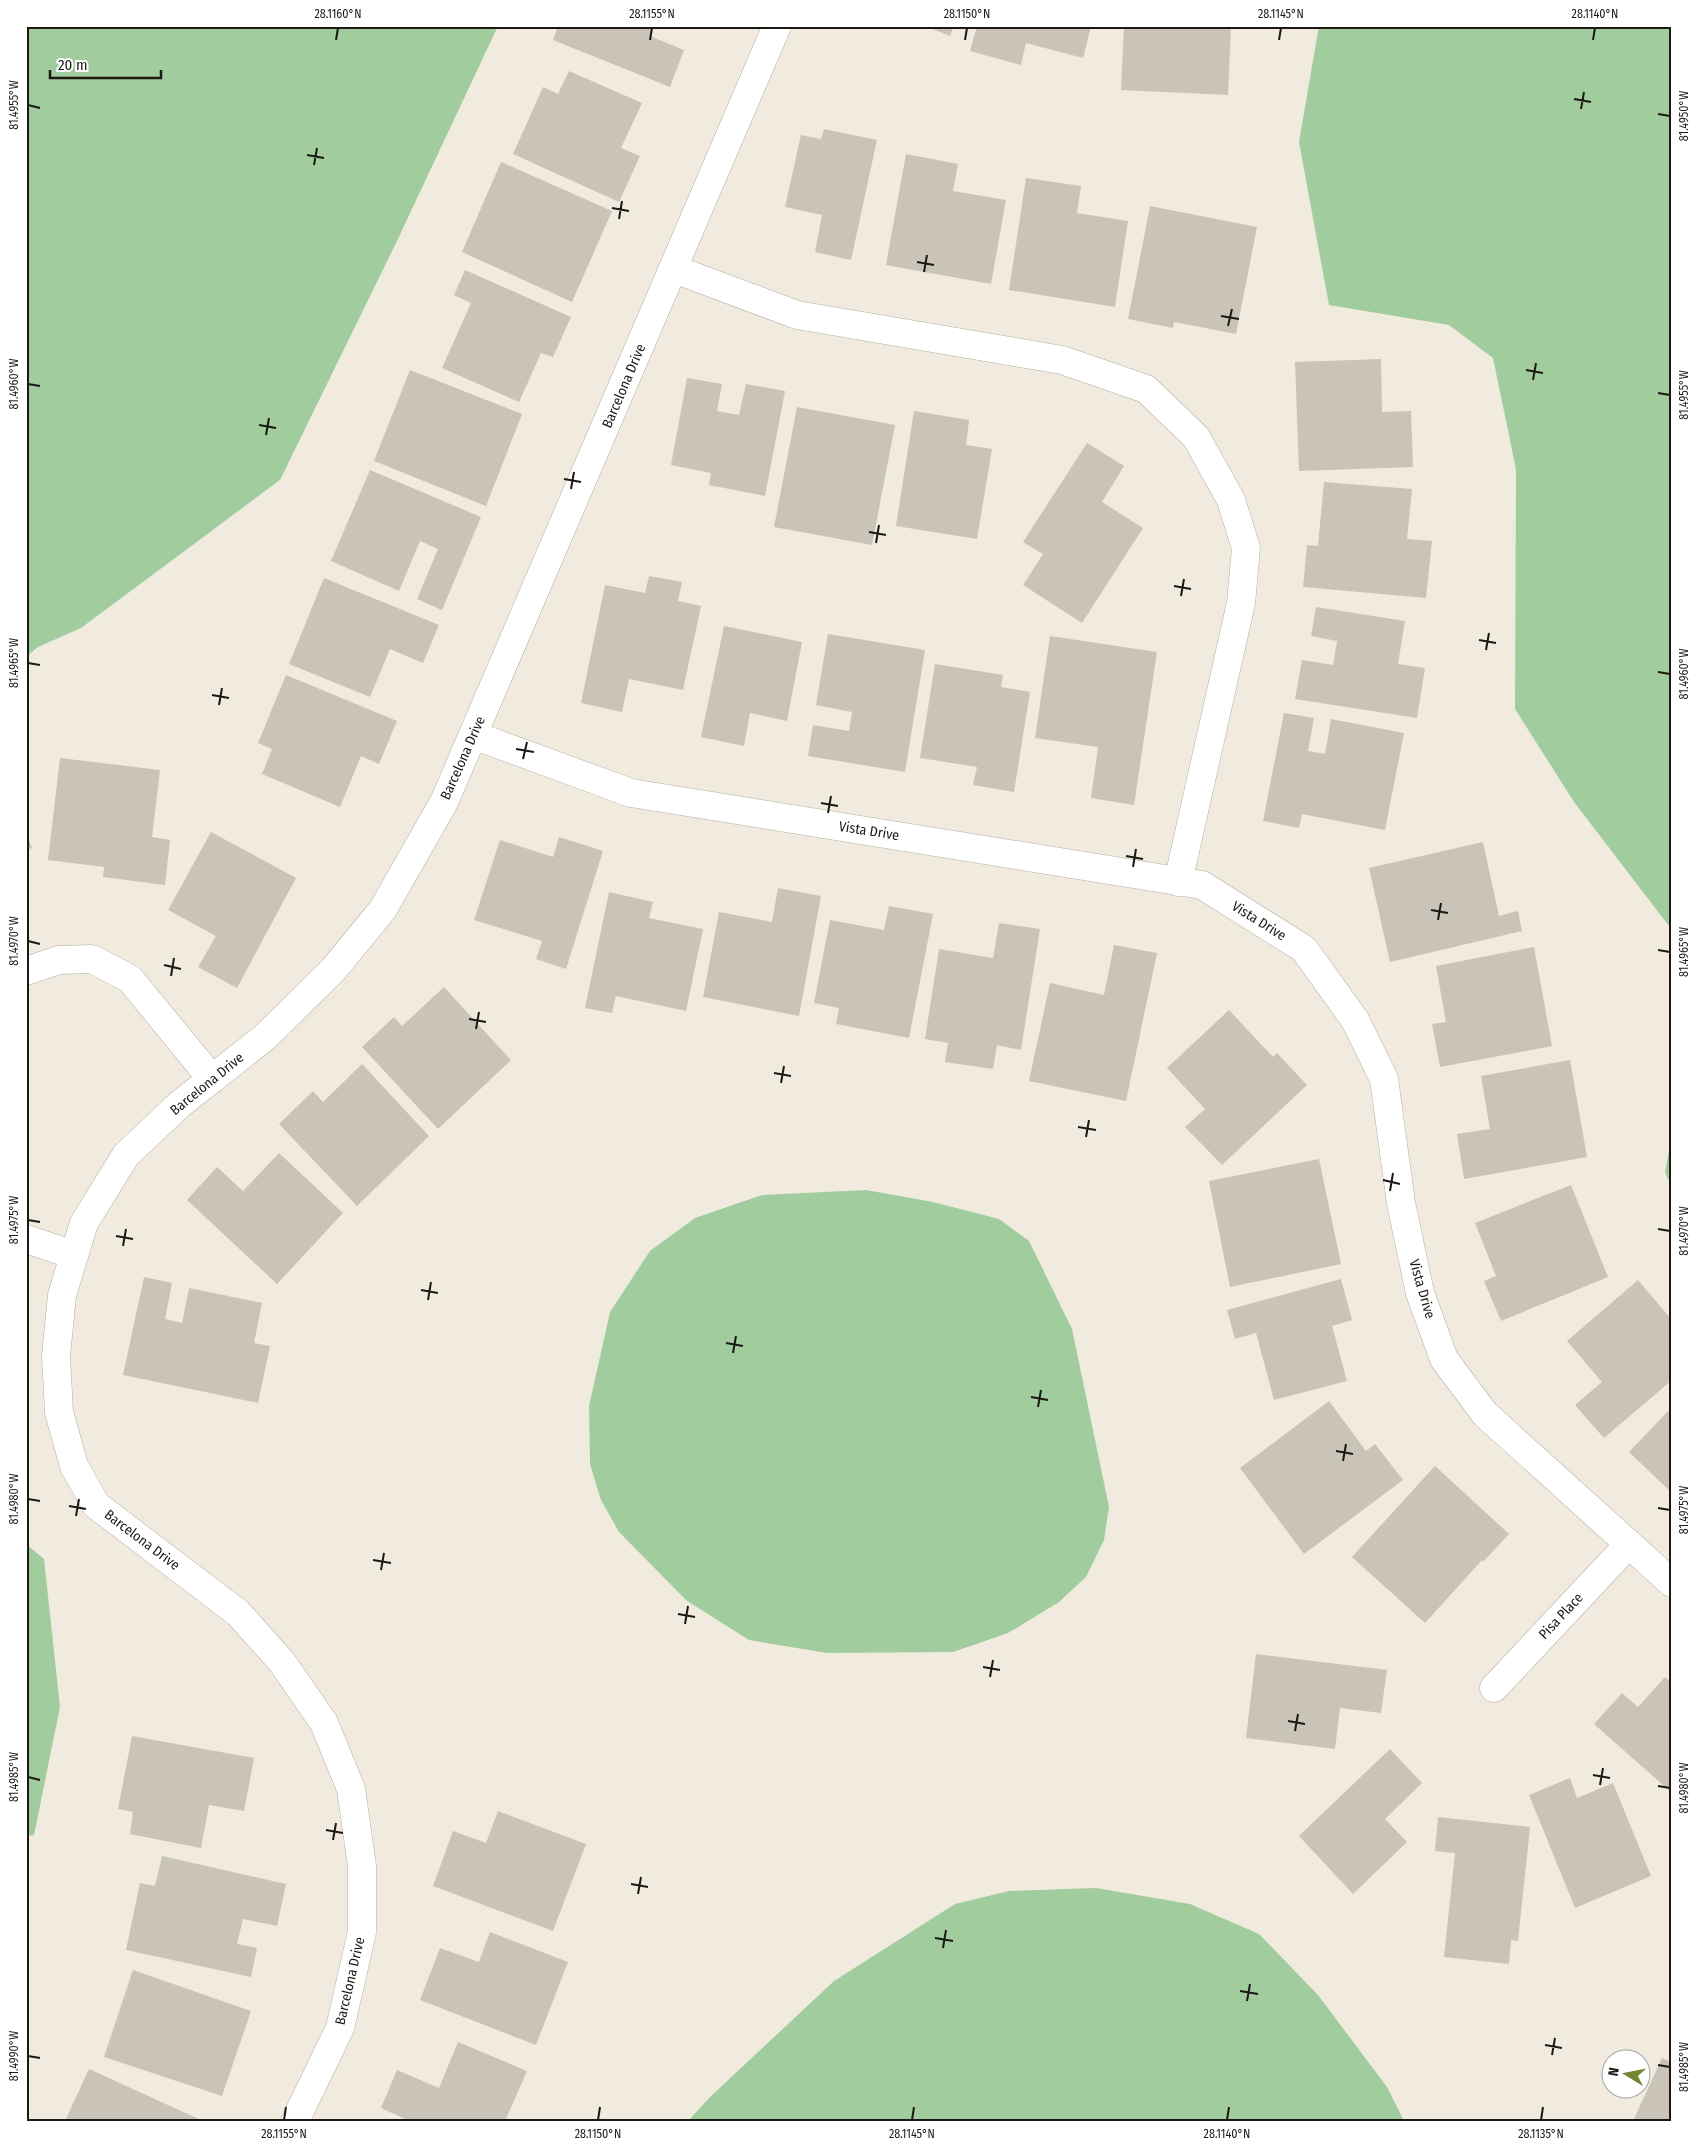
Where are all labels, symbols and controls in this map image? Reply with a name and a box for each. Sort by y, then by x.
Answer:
text: 28.1160°N [315,7,361,21]
text: 28.1155°N [629,7,675,21]
text: 28.1150°N [944,7,990,21]
text: 28.1145°N [1258,7,1304,21]
text: 28.1140°N [1572,7,1618,21]
scale bar [50,48,161,80]
text: 20 m [58,56,88,74]
text: 81.4955°W [7,80,21,130]
text: 81.4950°W [1677,91,1691,141]
street label: Barcelona Drive [599,341,649,431]
text: 81.4960°W [7,359,21,409]
text: 81.4955°W [1677,370,1691,420]
text: 81.4965°W [7,638,21,688]
text: 81.4960°W [1677,649,1691,699]
street label: Barcelona Drive [437,713,489,802]
street label: Vista Drive [838,818,900,844]
street label: Vista Drive [1229,898,1289,944]
text: 81.4970°W [7,916,21,966]
text: 81.4965°W [1677,927,1691,977]
street label: Barcelona Drive [167,1049,247,1119]
text: 81.4975°W [7,1196,21,1244]
text: 81.4970°W [1677,1206,1691,1256]
street label: Vista Drive [1405,1257,1439,1321]
text: 81.4980°W [7,1474,21,1524]
text: 81.4975°W [1677,1486,1691,1534]
street label: Barcelona Drive [101,1506,183,1574]
street label: Pisa Place [1535,1589,1587,1643]
text: 81.4985°W [7,1752,21,1802]
text: 81.4980°W [1677,1763,1691,1813]
street label: Barcelona Drive [332,1935,368,2027]
text: 81.4990°W [7,2031,21,2081]
text: 81.4985°W [1677,2042,1691,2092]
north arrow [1600,2050,1650,2100]
text: N [1605,2066,1623,2077]
text: 28.1155°N [261,2127,307,2141]
text: 28.1150°N [575,2127,621,2141]
text: 28.1145°N [889,2127,935,2141]
text: 28.1140°N [1204,2127,1250,2141]
text: 28.1135°N [1518,2127,1564,2141]

